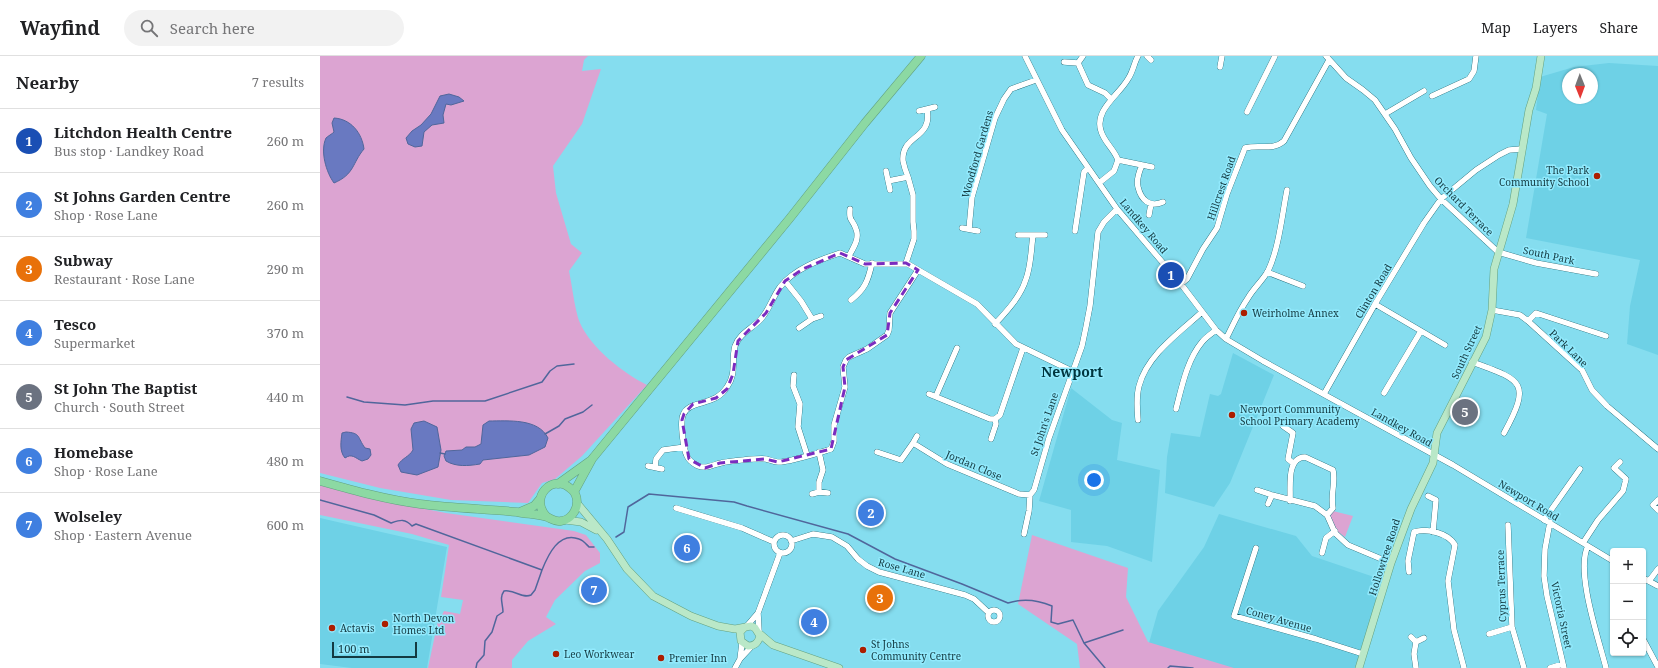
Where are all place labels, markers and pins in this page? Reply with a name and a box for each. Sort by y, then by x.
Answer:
place label: The Park Community School [1499,163,1589,189]
marker: The Park Community School [1592,171,1602,181]
pin: 1 [1158,260,1184,290]
place label: Weirholme Annex [1252,306,1339,320]
marker: Weirholme Annex [1239,308,1249,318]
pin: 5 [1452,397,1478,427]
place label: Newport Community School Primary Academy [1240,402,1360,428]
marker: Newport Community School Primary Academy [1227,410,1237,420]
pin: 2 [858,498,884,528]
pin: 6 [674,533,700,563]
pin: 7 [581,575,607,605]
pin: 3 [867,583,893,613]
pin: 4 [801,607,827,637]
place label: North Devon Homes Ltd [393,611,455,637]
marker: North Devon Homes Ltd [380,619,390,629]
place label: Actavis [340,621,375,635]
marker: Actavis [327,623,337,633]
place label: St Johns Community Centre [871,637,961,663]
marker: St Johns Community Centre [858,645,868,655]
place label: Leo Workwear [564,647,635,661]
marker: Leo Workwear [551,649,561,659]
place label: Premier Inn [669,651,728,665]
marker: Premier Inn [656,653,666,663]

